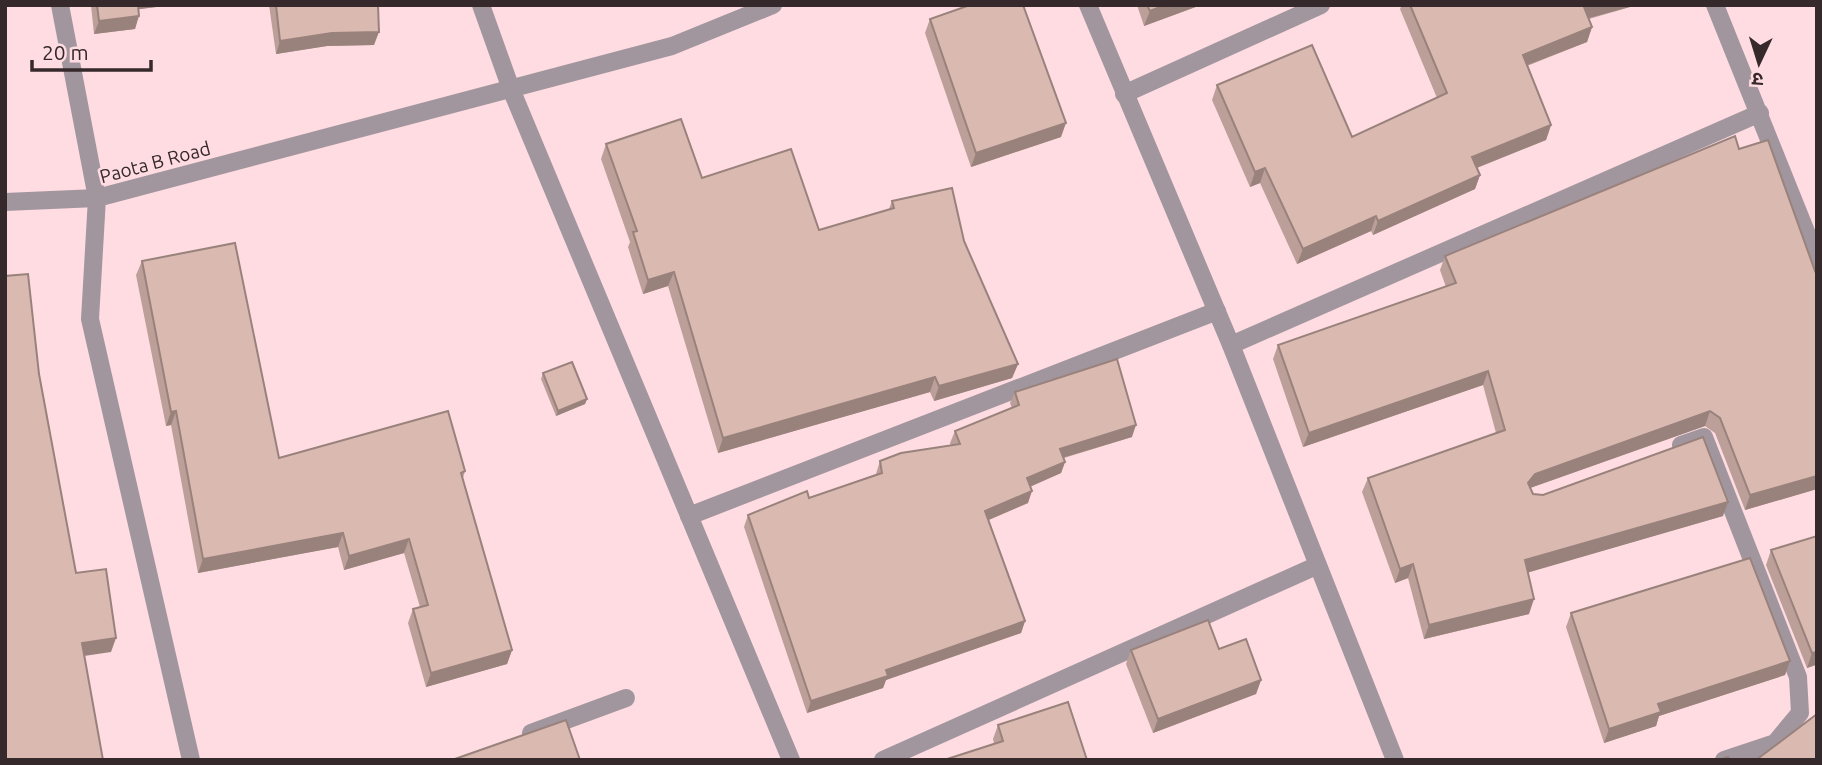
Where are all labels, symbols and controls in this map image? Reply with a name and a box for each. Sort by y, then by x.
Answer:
scale bar [32,28,150,72]
north arrow [1724,28,1794,98]
text: 20 m [42,40,89,64]
text: उ [1751,69,1764,91]
street label: Paota B Road [97,137,213,187]

